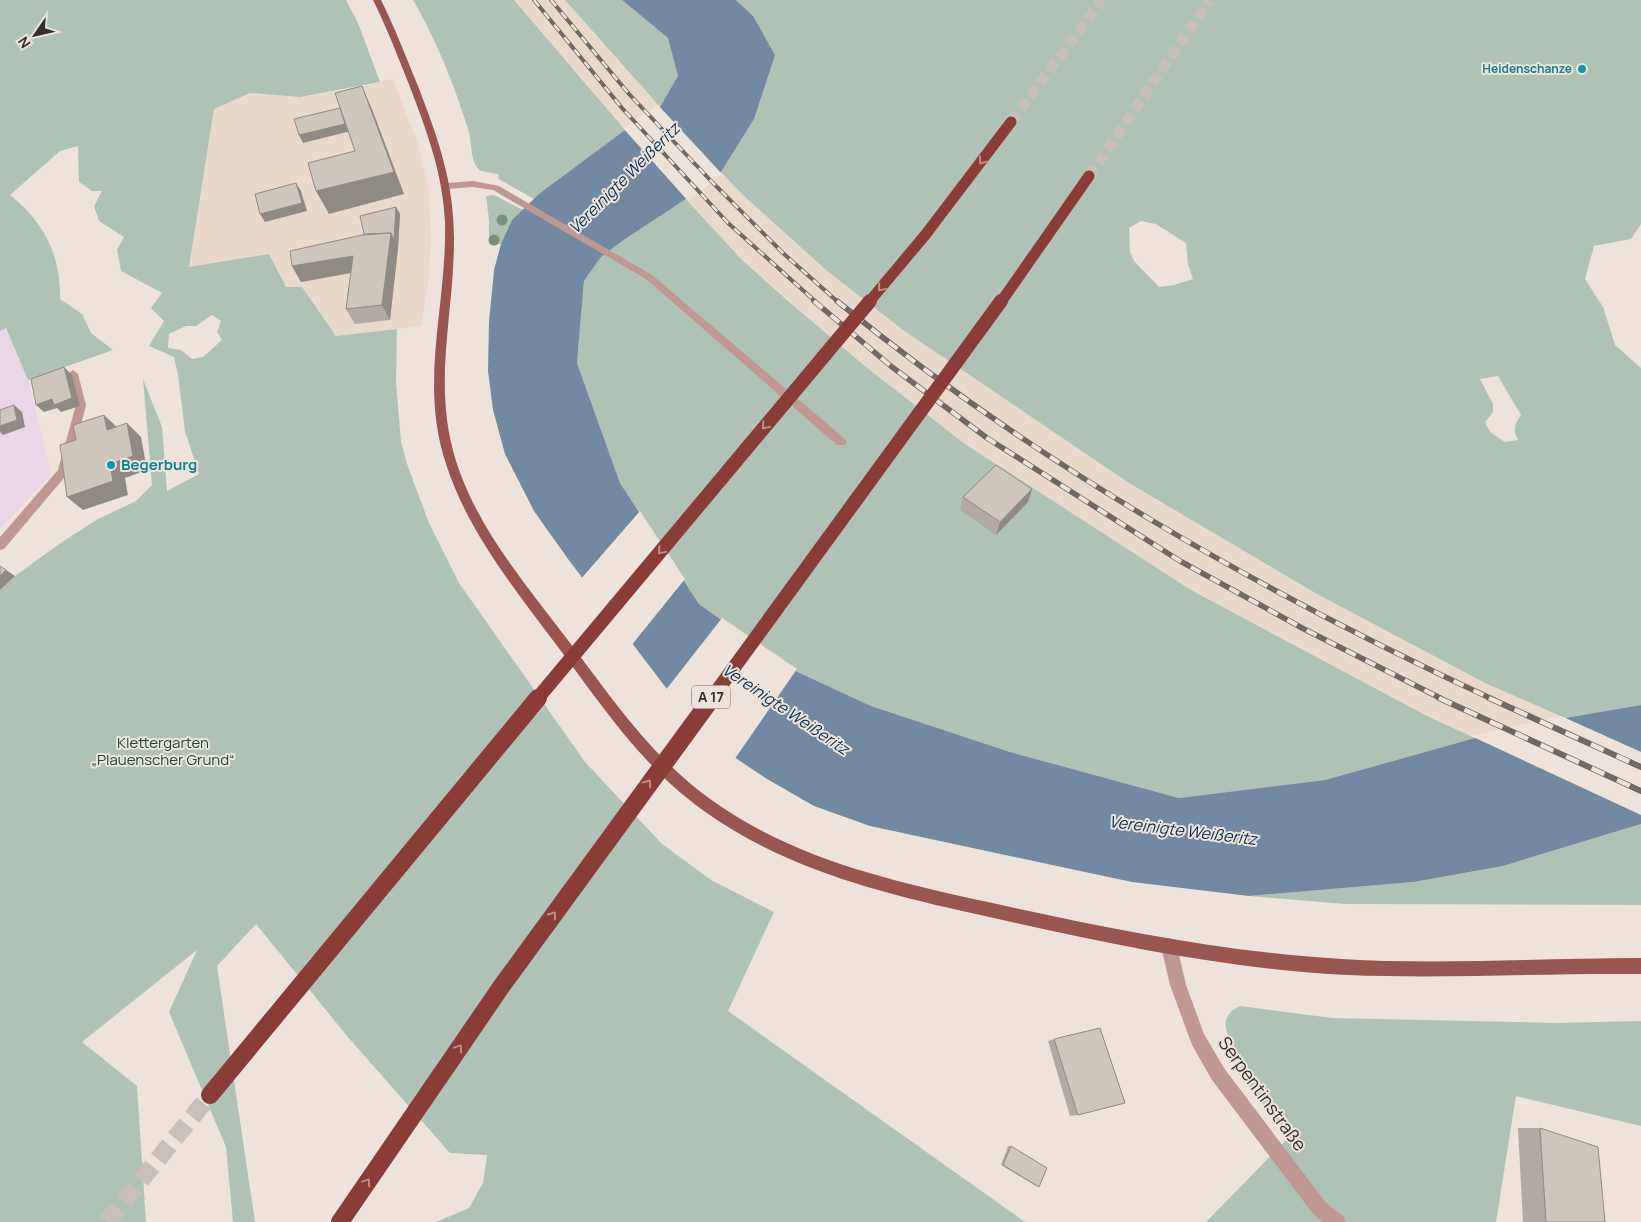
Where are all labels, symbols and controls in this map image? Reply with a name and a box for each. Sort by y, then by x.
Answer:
north arrow [10,10,60,60]
text: N [13,33,34,52]
place label: Heidenschanze [1482,60,1572,77]
marker: Heidenschanze [1576,63,1588,75]
water label: Vereinigte Weißeritz [564,117,685,238]
one-way arrow [979,155,987,164]
one-way arrow [877,283,886,292]
one-way arrow [762,421,771,430]
place label: Begerburg [121,454,197,475]
marker: Begerburg [105,459,117,471]
one-way arrow [658,545,666,554]
water label: Vereinigte Weißeritz [718,658,855,760]
road number: A 17 [692,686,730,709]
park label: Klettergarten „Plauenscher Grund“ [91,732,235,770]
one-way arrow [642,779,651,789]
water label: Vereinigte Weißeritz [1108,810,1260,850]
one-way arrow [547,911,556,921]
street label: Serpentinstraße [1213,1031,1312,1155]
one-way arrow [453,1044,462,1054]
one-way arrow [361,1178,370,1188]

